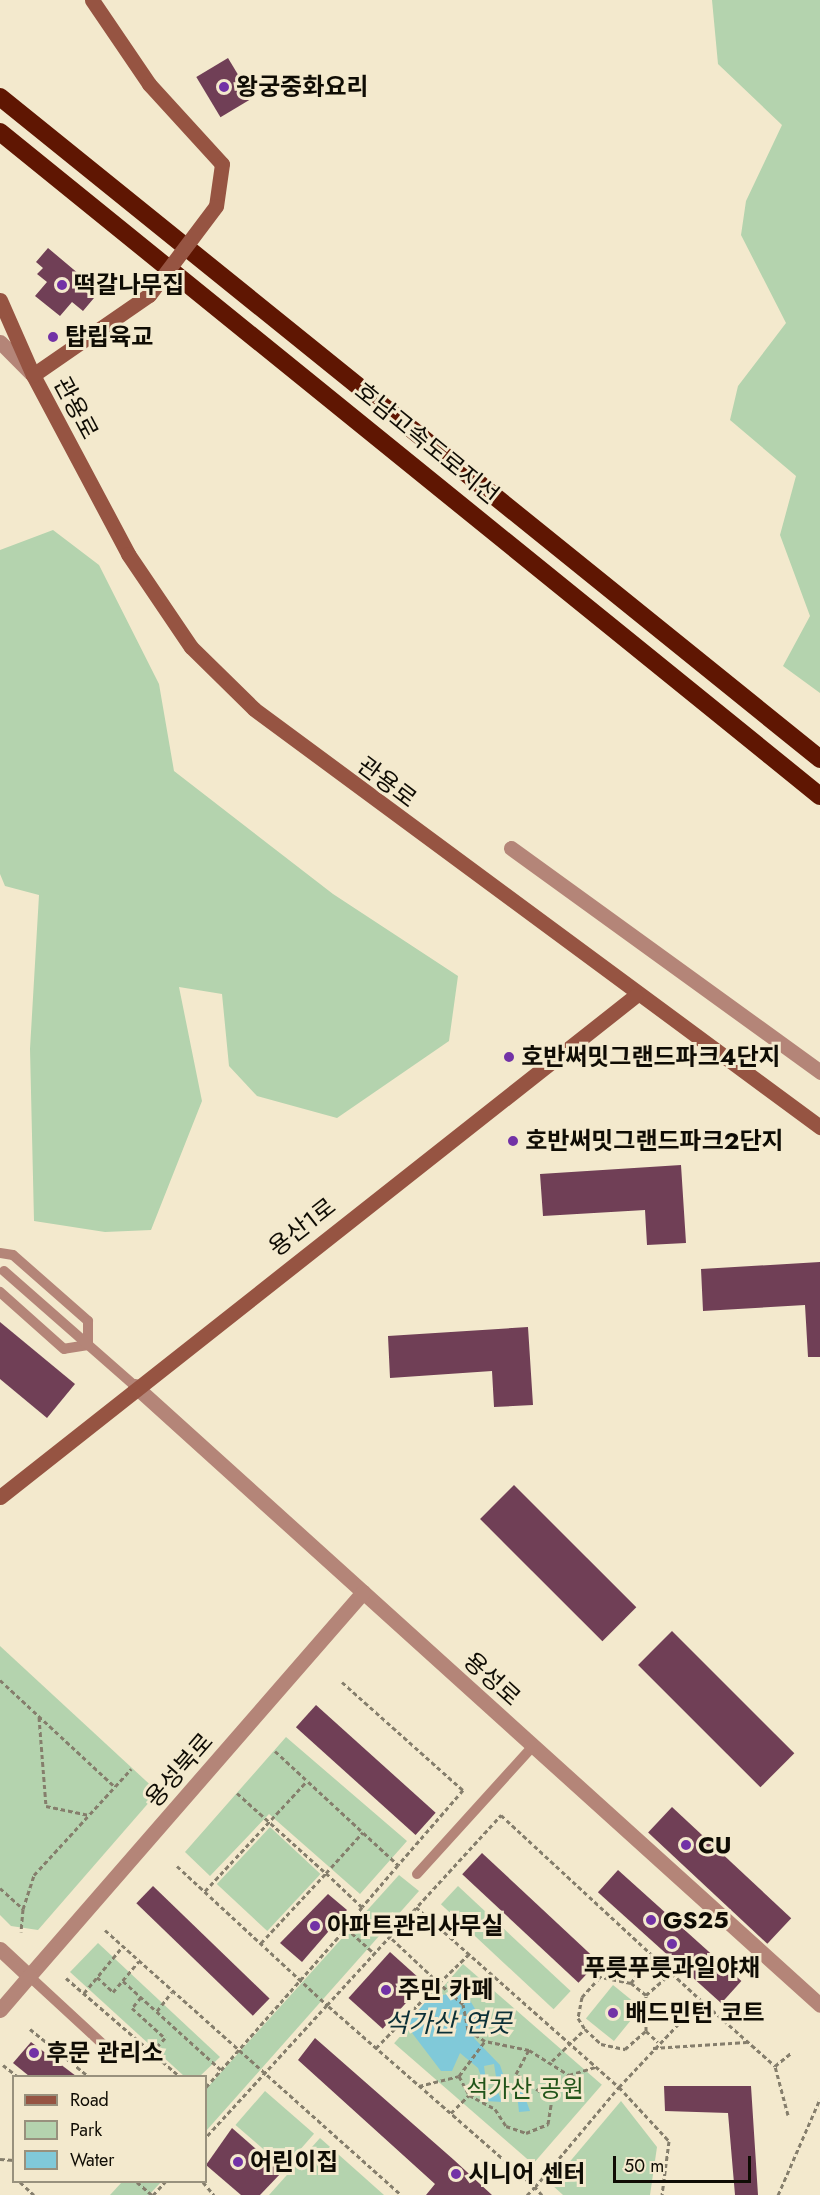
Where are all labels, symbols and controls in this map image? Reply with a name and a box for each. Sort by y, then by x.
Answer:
place label: 왕궁중화요리 [236,73,368,101]
marker: 왕궁중화요리 [217,80,231,94]
place label: 떡갈나무집 [74,271,184,299]
marker: 떡갈나무집 [55,278,69,292]
place label: 탑립육교 [65,323,153,351]
marker: 탑립육교 [46,330,60,344]
street label: 관용로 [48,372,104,444]
street label: 호남고속도로지선 [349,376,505,510]
street label: 관용로 [352,751,422,813]
place label: 호반써밋그랜드파크4단지 [521,1043,781,1071]
marker: 호반써밋그랜드파크4단지 [502,1050,516,1064]
place label: 호반써밋그랜드파크2단지 [525,1127,784,1155]
marker: 호반써밋그랜드파크2단지 [506,1134,520,1148]
street label: 용산1로 [263,1192,341,1262]
street label: 용성로 [458,1646,526,1712]
street label: 용성북로 [139,1727,219,1813]
place label: CU [698,1831,732,1859]
marker: CU [679,1838,693,1852]
place label: GS25 [663,1906,729,1934]
place label: 아파트관리사무실 [327,1912,504,1940]
marker: GS25 [644,1913,658,1927]
marker: 아파트관리사무실 [308,1919,322,1933]
marker: 푸릇푸릇과일야채 [665,1937,679,1951]
place label: 푸릇푸릇과일야채 [584,1954,760,1982]
place label: 주민 카페 [398,1976,494,2004]
marker: 주민 카페 [379,1983,393,1997]
place label: 배드민턴 코트 [625,1999,765,2027]
marker: 배드민턴 코트 [606,2006,620,2020]
water label: 석가산 연못 [384,2008,512,2040]
place label: 후문 관리소 [46,2039,164,2067]
marker: 후문 관리소 [27,2046,41,2060]
legend [12,2075,207,2183]
park label: 석가산 공원 [466,2075,584,2103]
text: Road [70,2087,109,2113]
text: Park [70,2117,102,2143]
scale bar [616,2144,754,2182]
text: Water [70,2147,114,2173]
place label: 어린이집 [250,2148,338,2176]
text: 50 m [624,2153,664,2179]
marker: 어린이집 [231,2155,245,2169]
place label: 시니어 센터 [468,2160,586,2188]
marker: 시니어 센터 [449,2167,463,2181]

